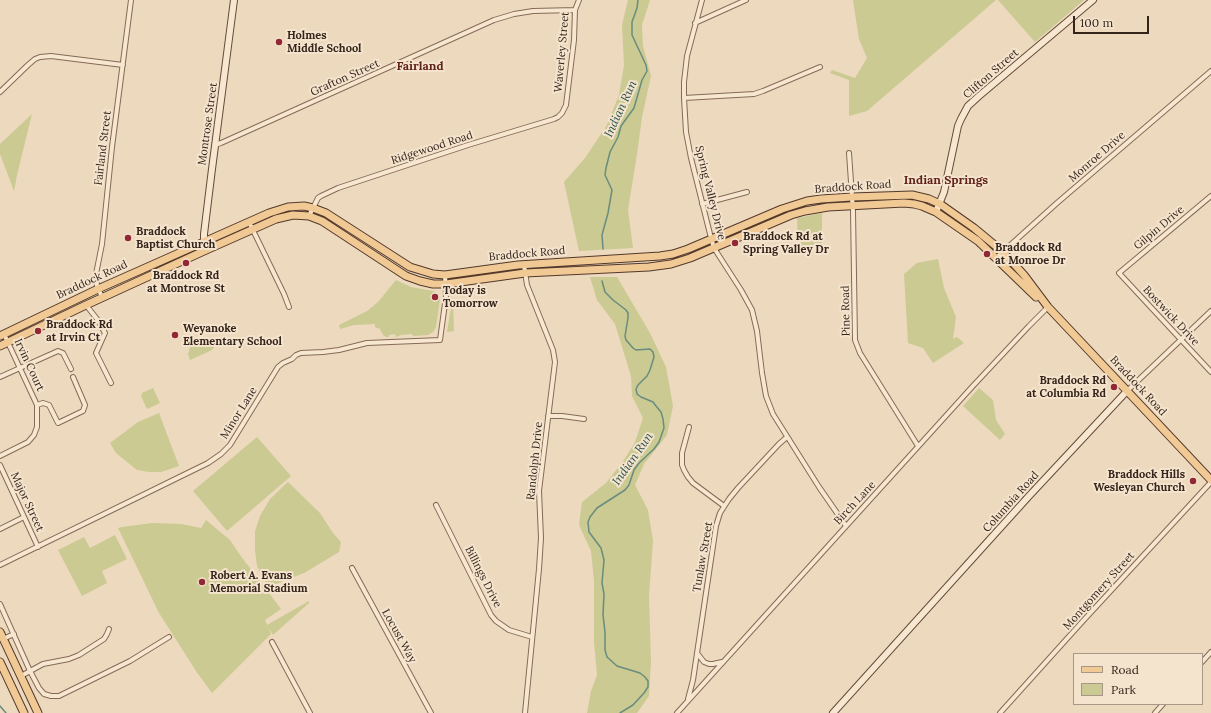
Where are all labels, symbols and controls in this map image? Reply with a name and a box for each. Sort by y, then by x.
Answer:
scale bar [1075,8,1151,34]
street label: Waverley Street [552,11,572,93]
text: 100 m [1080,15,1113,30]
place label: Holmes Middle School [287,29,361,55]
marker: Holmes Middle School [274,37,284,47]
street label: Clifton Street [961,46,1021,102]
street label: Grafton Street [309,57,381,99]
district label: Fairland [396,60,444,74]
water label: Indian Run [602,78,640,140]
street label: Montrose Street [196,82,220,166]
street label: Fairland Street [92,110,114,186]
street label: Ridgewood Road [390,129,474,167]
street label: Monroe Drive [1066,129,1128,185]
street label: Spring Valley Drive [692,144,728,242]
district label: Indian Springs [904,174,988,188]
street label: Braddock Road [814,178,892,196]
street label: Gilpin Drive [1131,203,1187,253]
place label: Braddock Baptist Church [136,225,215,251]
place label: Braddock Rd at Spring Valley Dr [743,230,829,256]
marker: Braddock Baptist Church [123,233,133,243]
marker: Braddock Rd at Spring Valley Dr [730,238,740,248]
place label: Braddock Rd at Monroe Dr [995,241,1066,267]
street label: Braddock Road [488,244,566,264]
marker: Braddock Rd at Monroe Dr [982,249,992,259]
street label: Braddock Road [54,258,130,302]
marker: Braddock Rd at Montrose St [181,258,191,268]
place label: Braddock Rd at Montrose St [147,269,225,295]
street label: Bostwick Drive [1140,283,1202,349]
place label: Today is Tomorrow [443,284,498,310]
street label: Pine Road [839,285,853,337]
marker: Today is Tomorrow [430,292,440,302]
place label: Braddock Rd at Irvin Ct [46,318,113,344]
place label: Weyanoke Elementary School [183,322,282,348]
marker: Braddock Rd at Irvin Ct [33,326,43,336]
marker: Weyanoke Elementary School [170,330,180,340]
street label: Irvin Court [11,337,47,393]
street label: Braddock Road [1107,353,1169,419]
place label: Braddock Rd at Columbia Rd [1026,374,1106,400]
marker: Braddock Rd at Columbia Rd [1109,382,1119,392]
street label: Minor Lane [218,385,260,441]
street label: Randolph Drive [524,421,546,501]
water label: Indian Run [610,430,656,488]
place label: Braddock Hills Wesleyan Church [1093,468,1185,494]
street label: Columbia Road [980,469,1042,535]
street label: Major Street [8,470,46,534]
marker: Braddock Hills Wesleyan Church [1188,476,1198,486]
street label: Birch Lane [831,478,879,528]
street label: Tunlaw Street [690,521,716,593]
street label: Billings Drive [462,544,504,610]
street label: Montgomery Street [1061,549,1137,633]
place label: Robert A. Evans Memorial Stadium [210,569,308,595]
marker: Robert A. Evans Memorial Stadium [197,577,207,587]
street label: Locust Way [379,607,419,665]
legend [1073,653,1203,705]
text: Road [1111,662,1139,677]
text: Park [1111,682,1136,697]

